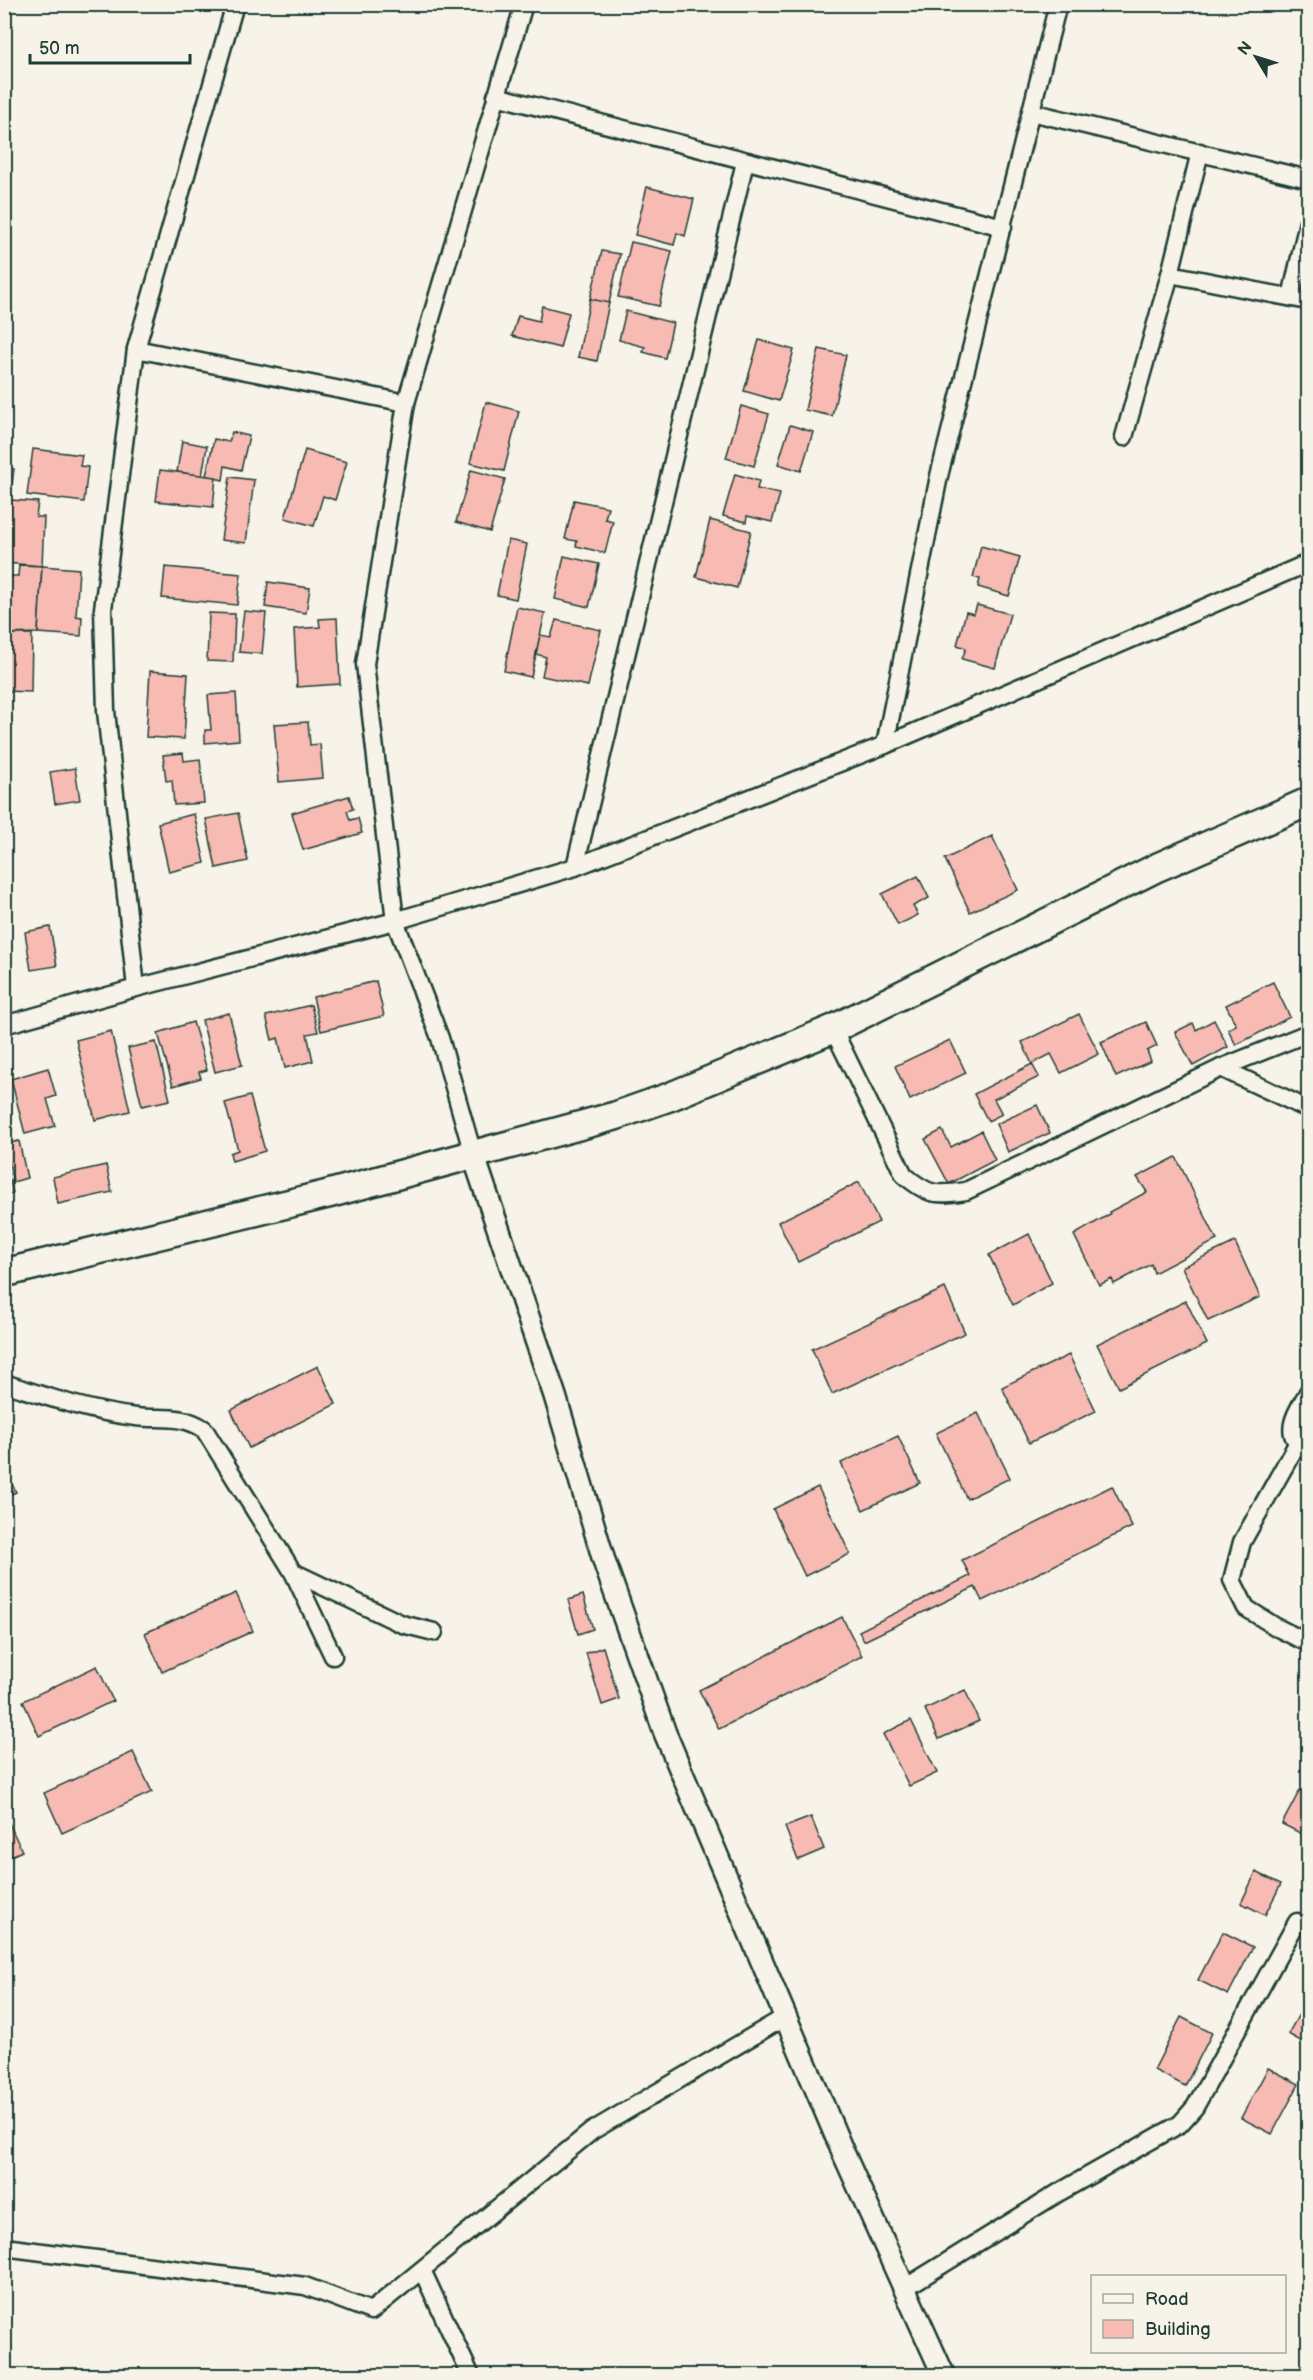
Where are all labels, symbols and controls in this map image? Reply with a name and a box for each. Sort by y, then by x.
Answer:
scale bar [30,27,190,65]
north arrow [1226,27,1286,87]
text: 50 m [39,38,80,59]
text: N [1234,38,1257,59]
legend [1091,2275,1286,2353]
text: Road [1145,2289,1189,2310]
text: Building [1145,2319,1211,2340]

